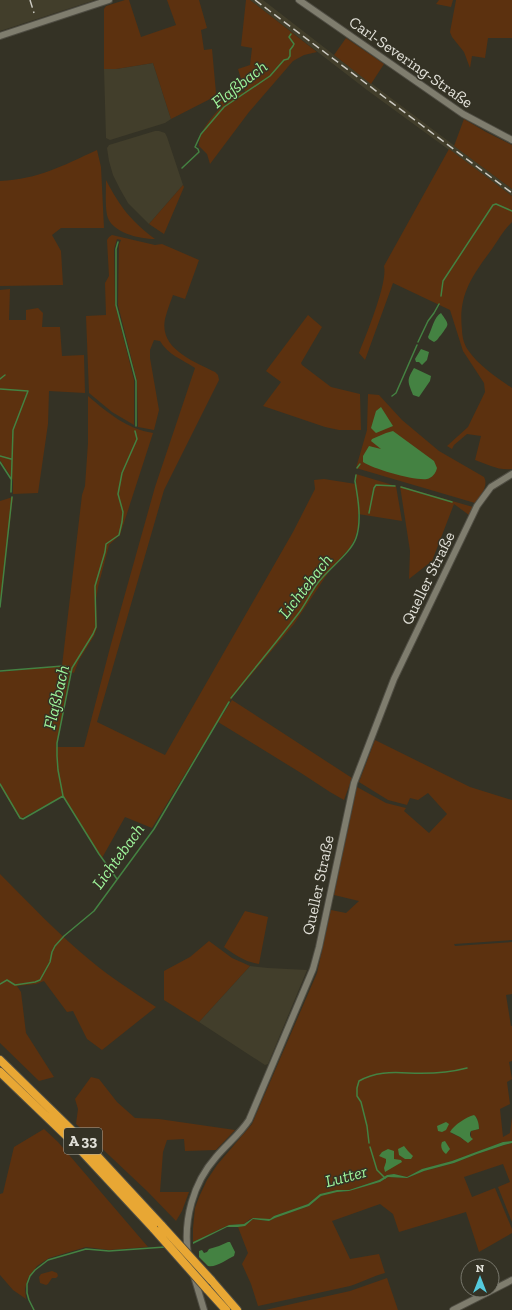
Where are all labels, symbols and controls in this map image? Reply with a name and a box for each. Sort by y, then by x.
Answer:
street label: Carl-Severing-Straße [345,12,477,112]
water label: Flaßbach [207,56,271,112]
street label: Queller Straße [397,528,459,628]
water label: Lichtebach [274,550,336,622]
water label: Flaßbach [39,663,73,731]
water label: Lichtebach [88,819,149,893]
street label: Queller Straße [298,833,338,937]
road number: A 33 [64,1128,102,1154]
water label: Lutter [323,1161,369,1191]
north arrow [460,1258,500,1298]
text: N [476,1262,485,1275]

